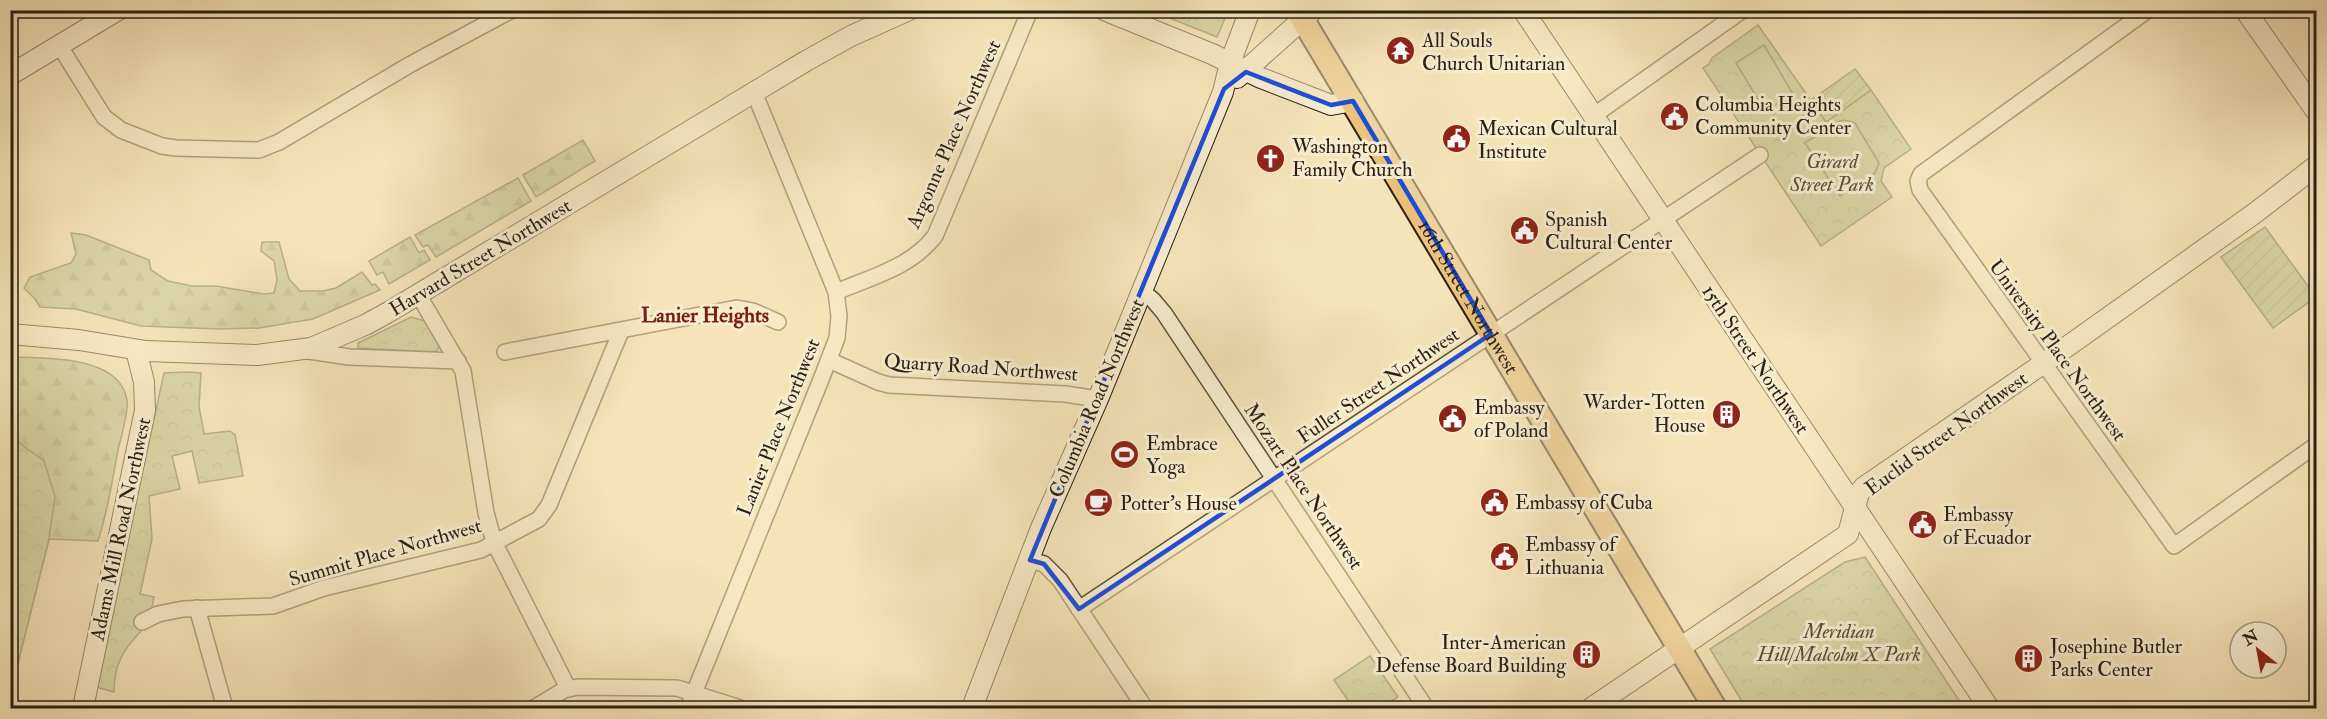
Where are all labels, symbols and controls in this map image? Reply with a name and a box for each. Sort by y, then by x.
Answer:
place label: All Souls Church Unitarian [1421,28,1565,76]
temple icon: All Souls Church Unitarian [1385,35,1417,67]
street label: Argonne Place Northwest [900,36,1006,233]
place label: Columbia Heights Community Center [1695,92,1852,140]
public building icon: Columbia Heights Community Center [1658,100,1690,132]
place label: Mexican Cultural Institute [1478,116,1618,164]
public building icon: Mexican Cultural Institute [1441,123,1473,155]
place label: Washington Family Church [1291,134,1413,182]
church icon: Washington Family Church [1255,142,1287,174]
park label: Girard Street Park [1789,149,1874,197]
street label: Harvard Street Northwest [385,193,576,322]
place label: Spanish Cultural Center [1545,207,1673,255]
public building icon: Spanish Cultural Center [1508,214,1540,246]
street label: 16th Street Northwest [1412,215,1524,379]
street label: University Place Northwest [1983,255,2132,446]
street label: 15th Street Northwest [1696,280,1815,439]
street label: Columbia Road Northwest [1043,295,1150,501]
district label: Lanier Heights [641,302,769,329]
street label: Fuller Street Northwest [1292,322,1465,449]
street label: Lanier Place Northwest [731,334,826,520]
street label: Quarry Road Northwest [883,348,1079,387]
street label: Euclid Street Northwest [1860,366,2033,501]
place label: Warder-Totten House [1582,390,1705,438]
place label: Embassy of Poland [1474,395,1549,443]
street label: Mozart Place Northwest [1239,398,1369,575]
building icon: Warder-Totten House [1710,398,1742,430]
public building icon: Embassy of Poland [1437,403,1469,435]
street label: Adams Mill Road Northwest [84,415,156,644]
place label: Embrace Yoga [1146,431,1218,479]
sports icon: Embrace Yoga [1109,439,1141,471]
public building icon: Embassy of Cuba [1478,486,1510,518]
cafe icon: Potter's House [1083,487,1115,519]
place label: Embassy of Cuba [1515,490,1653,515]
place label: Potter's House [1120,491,1237,516]
place label: Embassy of Ecuador [1943,502,2032,550]
public building icon: Embassy of Ecuador [1906,509,1938,541]
street label: Summit Place Northwest [286,513,485,592]
place label: Embassy of Lithuania [1525,532,1619,580]
public building icon: Embassy of Lithuania [1488,540,1520,572]
park label: Meridian Hill/Malcolm X Park [1756,619,1921,667]
north arrow [2228,620,2288,680]
text: N [2239,625,2263,651]
place label: Inter-American Defense Board Building [1375,630,1567,678]
place label: Josephine Butler Parks Center [2049,634,2183,682]
building icon: Inter-American Defense Board Building [1571,638,1603,670]
building icon: Josephine Butler Parks Center [2013,642,2045,674]

